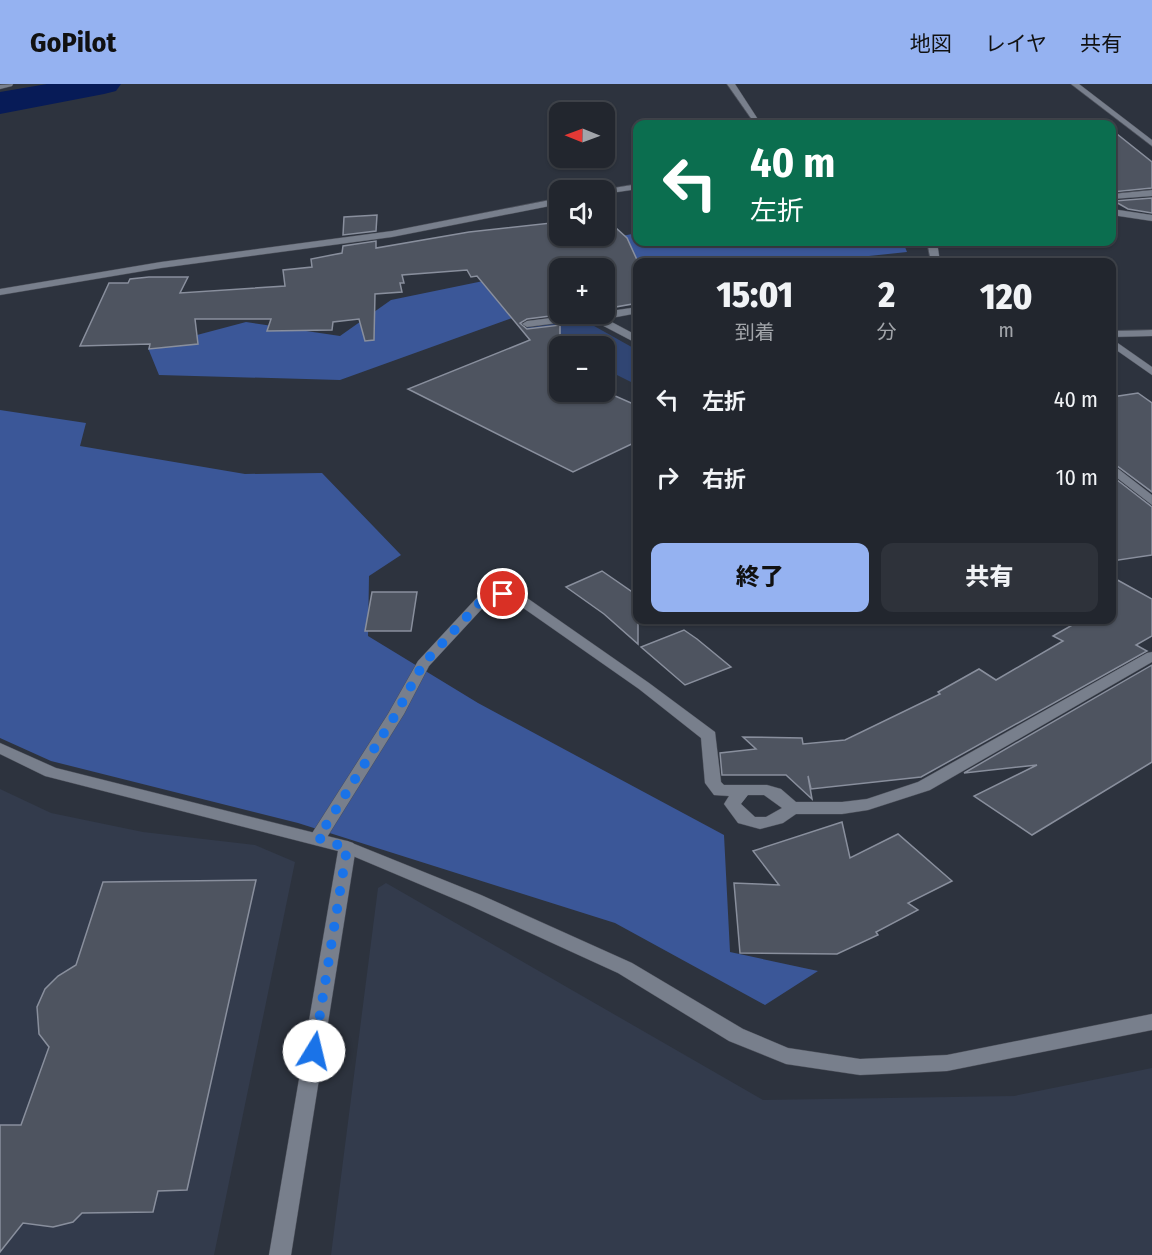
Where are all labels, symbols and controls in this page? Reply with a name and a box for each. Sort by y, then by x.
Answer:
text: GoPilot [30,26,116,59]
text: 地図 [910,31,952,57]
text: レイヤ [985,31,1047,57]
text: 共有 [1080,31,1122,57]
north arrow [549,102,615,168]
map controls [549,102,615,402]
text: 40 m [750,138,835,188]
icon: left [651,144,729,222]
button: sound [549,180,615,246]
text: 左折 [750,195,804,227]
button: + [549,258,615,324]
text: 15:01 [716,273,793,317]
text: 2 [878,273,895,317]
text: 120 [980,275,1033,319]
text: m [999,318,1014,342]
text: 到着 [735,320,775,344]
text: 分 [877,320,897,344]
button: − [549,336,615,402]
icon: left [651,383,684,416]
text: 40 m [1054,386,1098,413]
text: 左折 [702,388,746,415]
icon: right [651,461,684,494]
text: 10 m [1056,464,1098,491]
text: 右折 [702,466,746,493]
button: 終了 [651,543,869,612]
button: 共有 [881,543,1098,612]
pin [477,568,528,619]
icon: arrive [486,577,519,610]
position arrow [282,1019,346,1083]

